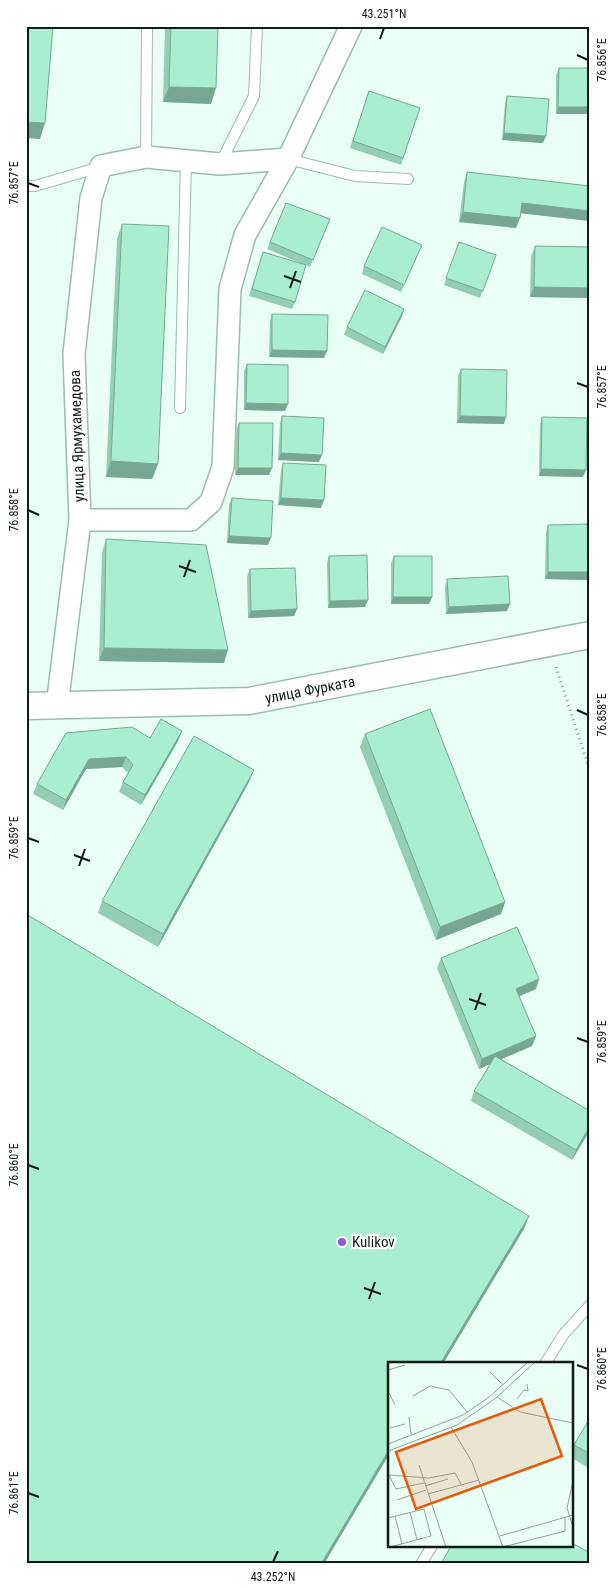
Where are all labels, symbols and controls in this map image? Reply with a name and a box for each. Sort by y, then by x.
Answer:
text: 43.251°N [362,7,406,21]
text: 76.856°E [595,38,609,82]
text: 76.857°E [7,161,21,205]
text: 76.857°E [595,365,609,409]
street label: улица Ярмухамедова [66,370,88,502]
text: 76.858°E [7,488,21,532]
street label: улица Фурката [263,672,357,708]
text: 76.858°E [595,693,609,737]
text: 76.859°E [7,816,21,860]
text: 76.859°E [595,1020,609,1064]
text: 76.860°E [7,1143,21,1187]
place label: Kulikov [352,1233,395,1251]
marker: Kulikov [336,1236,348,1248]
text: 76.860°E [595,1347,609,1391]
inset map [388,1362,574,1548]
text: 76.861°E [7,1471,21,1515]
text: 43.252°N [251,1570,295,1584]

